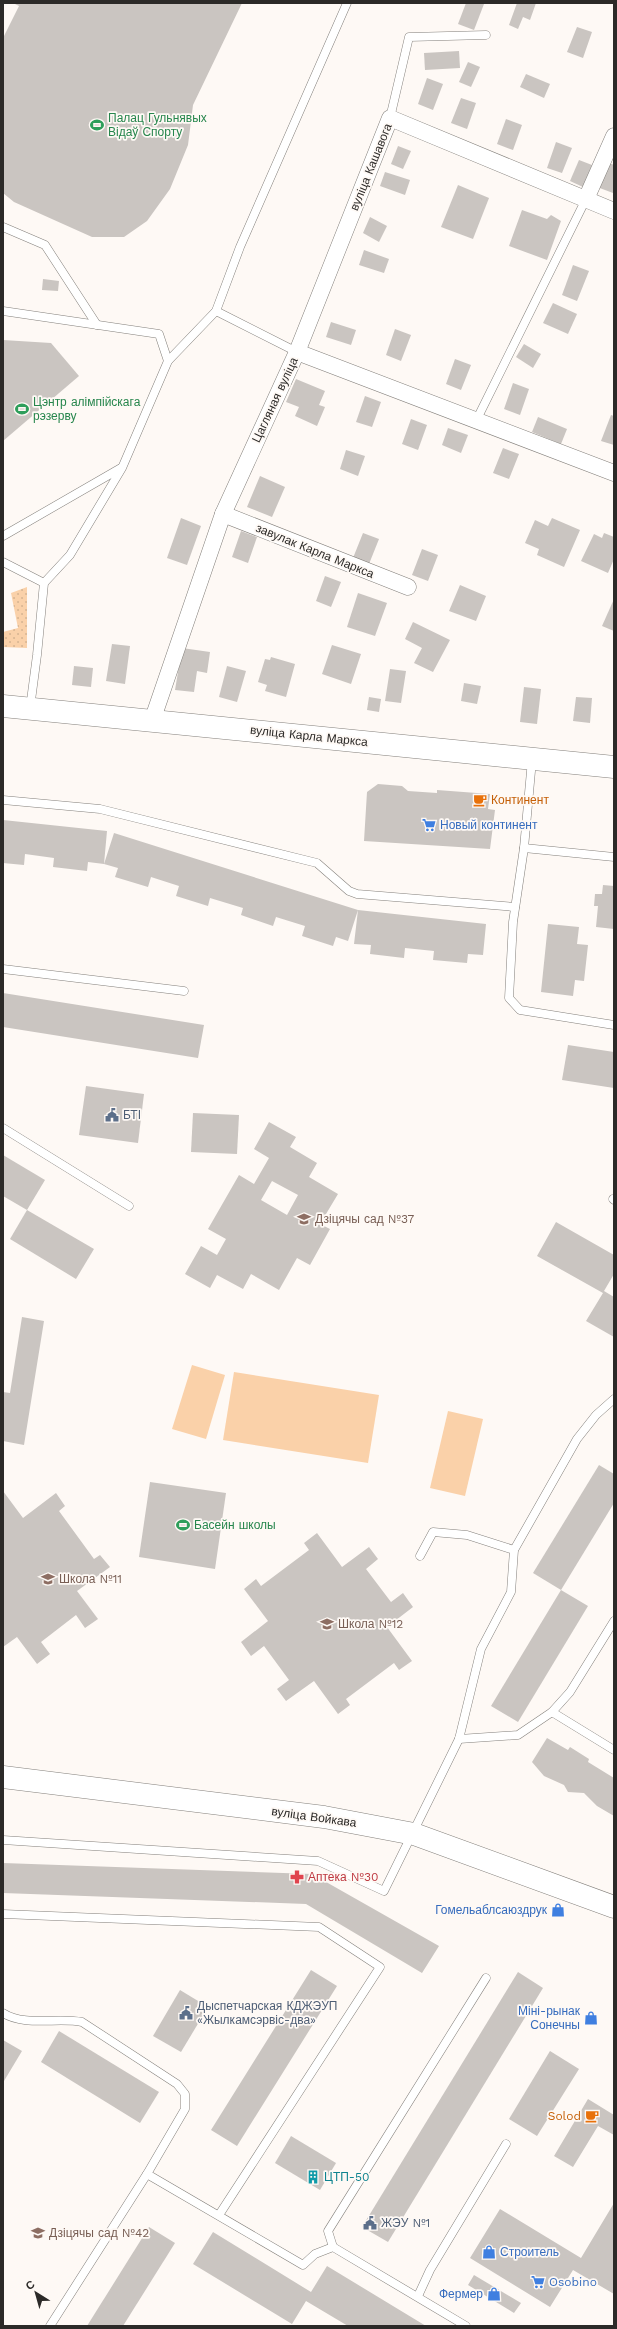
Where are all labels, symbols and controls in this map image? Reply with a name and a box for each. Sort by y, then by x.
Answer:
place label: Палац Гульнявых Відаў Спорту [108,111,207,139]
sports icon: Палац Гульнявых Відаў Спорту [89,117,105,133]
street label: вуліца Кашавога [347,121,395,213]
street label: Цагляная вуліца [249,355,301,445]
place label: Цэнтр алімпійскага рэзерву [33,395,141,423]
sports icon: Цэнтр алімпійскага рэзерву [14,401,30,417]
street label: завулак Карла Маркса [254,521,376,581]
street label: вуліца Карла Маркса [249,723,369,749]
cafe icon: Континент [472,792,488,808]
place label: Континент [491,793,549,807]
supermarket icon: Новый континент [421,817,437,833]
place label: Новый континент [440,818,538,832]
public building icon: БТІ [104,1107,120,1123]
place label: БТІ [123,1108,141,1122]
school or university icon: Дзіцячы сад №37 [296,1211,312,1227]
place label: Дзіцячы сад №37 [315,1212,414,1226]
sports icon: Басейн школы [175,1517,191,1533]
place label: Басейн школы [194,1518,276,1532]
school or university icon: Школа №11 [40,1571,56,1587]
place label: Школа №11 [59,1572,122,1586]
school or university icon: Школа №12 [319,1616,335,1632]
place label: Школа №12 [338,1617,403,1631]
street label: вуліца Войкава [271,1804,358,1830]
pharmacy icon: Аптека №30 [289,1869,305,1885]
place label: Аптека №30 [308,1870,378,1884]
shop icon: Гомельаблсаюздрук [550,1902,566,1918]
place label: Гомельаблсаюздрук [435,1903,548,1917]
place label: Дыспетчарская КДЖЭУП «Жылкамсэрвіс-два» [197,1999,337,2027]
place label: Міні-рынак Сонечны [518,2004,581,2032]
public building icon: Дыспетчарская КДЖЭУП «Жылкамсэрвіс-два» [178,2005,194,2021]
shop icon: Міні-рынак Сонечны [583,2010,599,2026]
cafe icon: Solod [584,2108,600,2124]
place label: Solod [548,2109,581,2123]
building icon: ЦТП-50 [305,2169,321,2185]
place label: ЦТП-50 [324,2170,369,2184]
public building icon: ЖЭУ №1 [362,2215,378,2231]
place label: ЖЭУ №1 [381,2216,430,2230]
school or university icon: Дзіцячы сад №42 [30,2225,46,2241]
place label: Дзіцячы сад №42 [49,2226,149,2240]
shop icon: Строитель [481,2244,497,2260]
place label: Строитель [500,2245,559,2259]
north arrow [16,2273,56,2313]
supermarket icon: Osobino [530,2274,546,2290]
place label: Osobino [549,2275,597,2289]
text: С [23,2278,37,2293]
shop icon: Фермер [486,2286,502,2302]
place label: Фермер [439,2287,483,2301]

